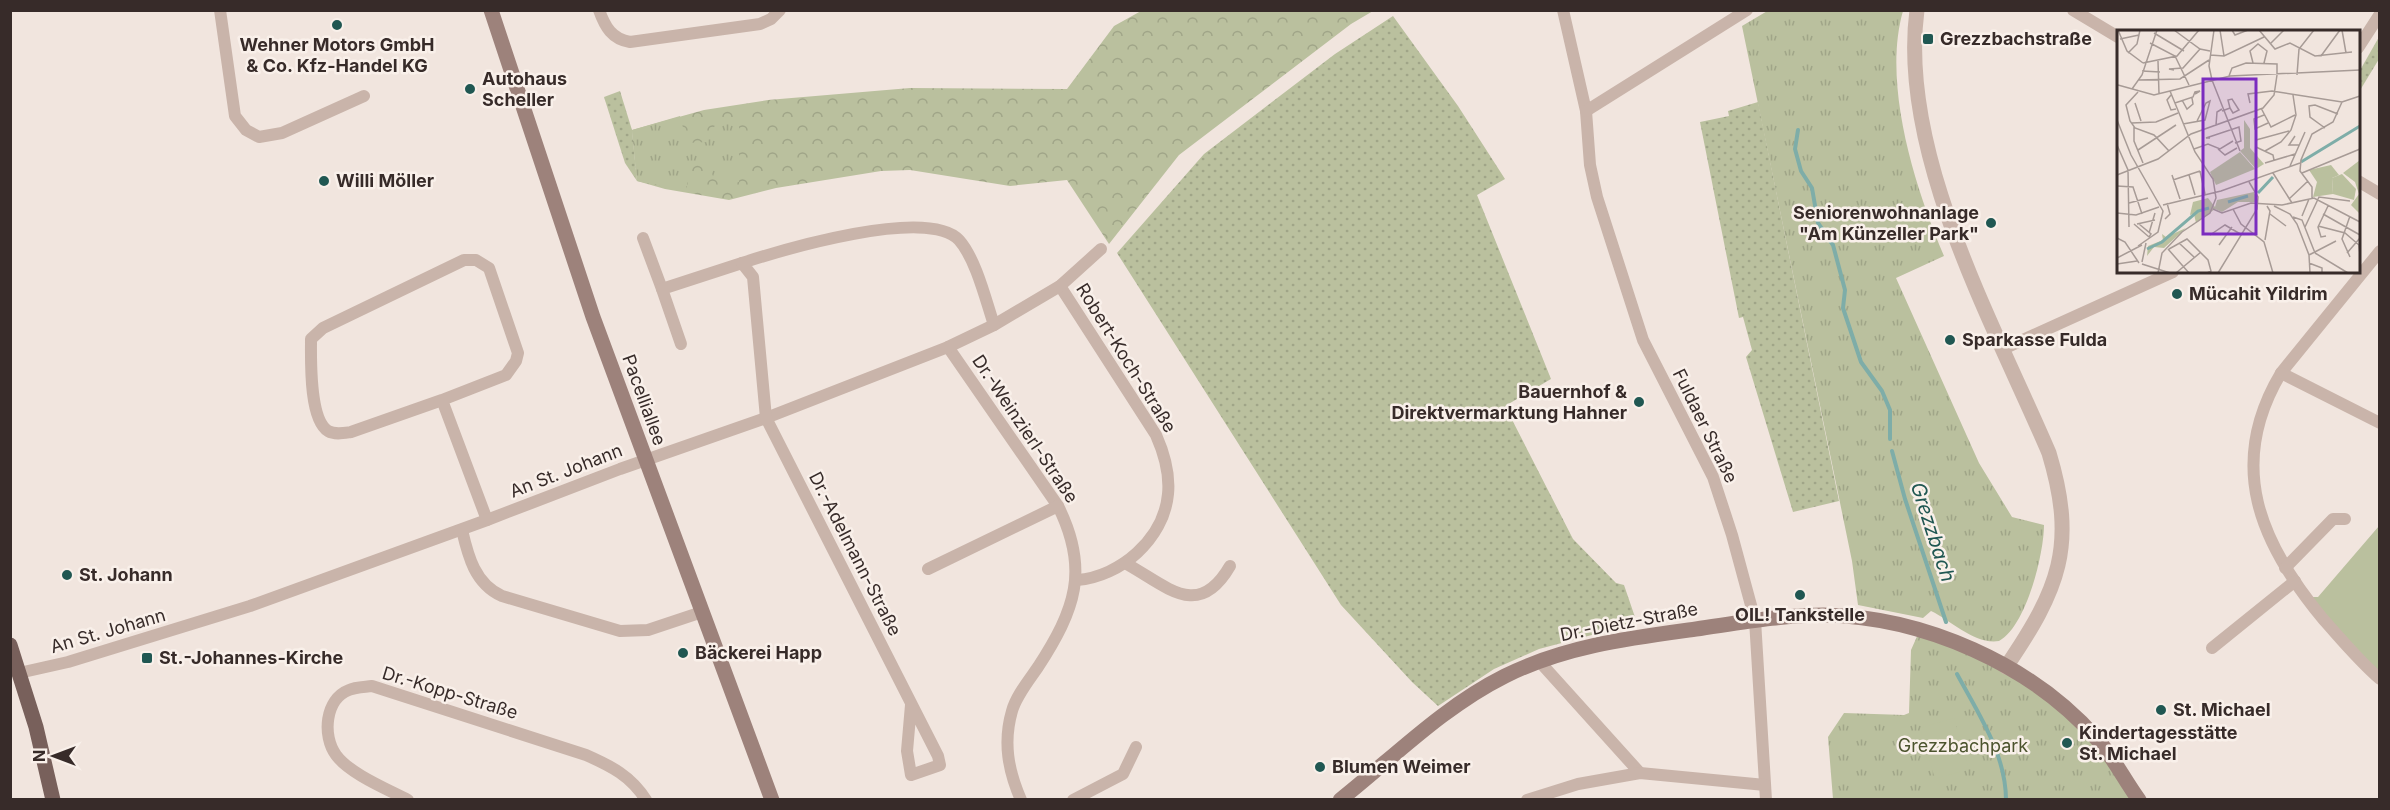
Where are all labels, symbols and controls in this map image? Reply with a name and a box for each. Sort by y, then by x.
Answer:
marker: Wehner Motors GmbH & Co. Kfz-Handel KG [330,18,344,32]
place label: Grezzbachstraße [1940,28,2092,49]
inset map [2117,30,2360,273]
marker: Grezzbachstraße [1921,32,1935,46]
place label: Wehner Motors GmbH & Co. Kfz-Handel KG [240,34,434,76]
place label: Autohaus Scheller [482,68,567,110]
marker: Autohaus Scheller [463,82,477,96]
place label: Willi Möller [336,170,434,191]
marker: Willi Möller [317,174,331,188]
place label: Seniorenwohnanlage "Am Künzeller Park" [1793,202,1979,244]
marker: Seniorenwohnanlage "Am Künzeller Park" [1984,216,1998,230]
street label: Robert-Koch-Straße [1072,279,1181,436]
place label: Mücahit Yildrim [2189,283,2328,304]
marker: Mücahit Yildrim [2170,287,2184,301]
place label: Sparkasse Fulda [1962,329,2107,350]
marker: Sparkasse Fulda [1943,333,1957,347]
street label: Pacelliallee [618,351,671,448]
street label: Dr.-Weinzierl-Straße [968,351,1083,507]
street label: Fuldaer Straße [1669,365,1742,486]
place label: Bauernhof & Direktvermarktung Hahner [1391,381,1627,423]
marker: Bauernhof & Direktvermarktung Hahner [1632,395,1646,409]
street label: An St. Johann [507,439,625,502]
street label: Dr.-Adelmann-Straße [805,468,906,639]
water label: Grezzbach [1906,479,1960,585]
place label: St. Johann [79,564,173,585]
marker: St. Johann [60,568,74,582]
marker: OIL! Tankstelle [1793,588,1807,602]
street label: Dr.-Dietz-Straße [1558,598,1700,645]
street label: An St. Johann [48,604,168,657]
place label: OIL! Tankstelle [1735,604,1865,625]
place label: Bäckerei Happ [695,642,822,663]
marker: Bäckerei Happ [676,646,690,660]
place label: St.-Johannes-Kirche [159,647,343,668]
marker: St.-Johannes-Kirche [140,651,154,665]
street label: Dr.-Kopp-Straße [380,662,520,723]
place label: St. Michael [2173,699,2271,720]
marker: St. Michael [2154,703,2168,717]
place label: Kindertagesstätte St. Michael [2079,722,2238,764]
north arrow [24,726,84,786]
park label: Grezzbachpark [1898,735,2028,756]
marker: Kindertagesstätte St. Michael [2060,736,2074,750]
text: N [29,750,49,762]
place label: Blumen Weimer [1332,756,1470,777]
marker: Blumen Weimer [1313,760,1327,774]

